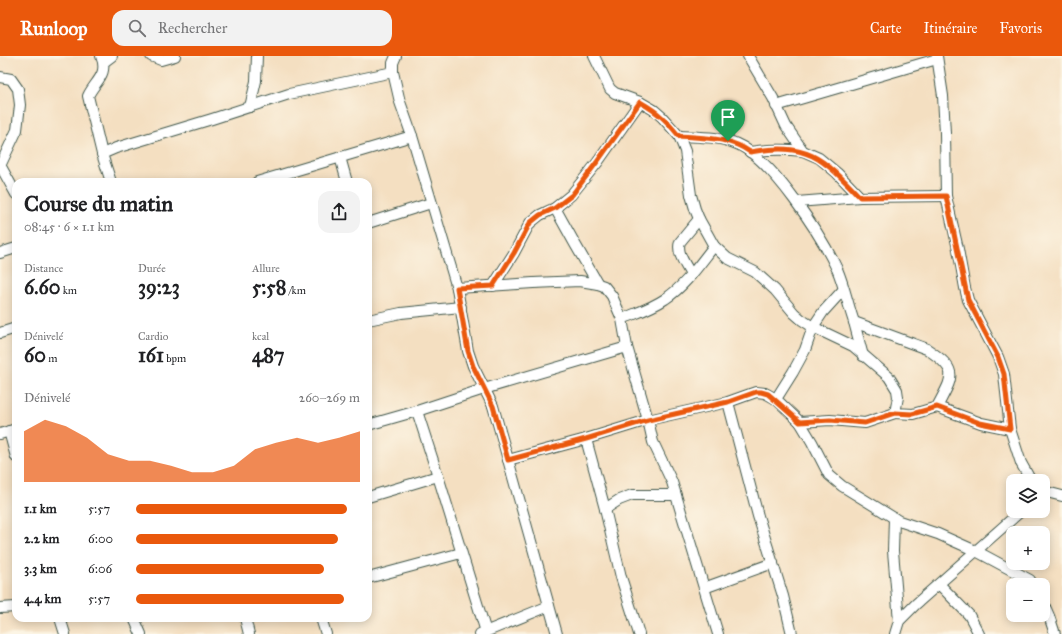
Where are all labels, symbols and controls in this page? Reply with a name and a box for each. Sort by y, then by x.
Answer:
search box [112,10,392,46]
text: Runloop [20,17,88,40]
icon: search [126,17,148,39]
text: Rechercher [158,19,227,37]
text: Carte [870,20,902,37]
text: Itinéraire [924,20,977,37]
text: Favoris [999,20,1042,37]
pin [711,100,745,141]
icon: arrive [717,106,739,128]
text: Course du matin [24,190,173,217]
button: share [318,191,360,233]
text: 08:45 · 6 × 1.1 km [24,219,114,235]
text: Distance [24,262,63,275]
text: Durée [138,262,166,275]
text: Allure [252,262,280,275]
text: 6.60 [24,275,60,299]
text: 39:23 [138,275,180,299]
text: 5:58 [252,275,286,299]
text: km [60,284,77,297]
text: /km [286,284,306,297]
text: Dénivelé [24,330,63,343]
text: Cardio [138,330,168,343]
text: kcal [252,330,269,343]
text: 60 [24,343,46,367]
text: 161 [138,343,164,367]
text: 487 [252,343,284,367]
text: m [46,352,58,365]
text: bpm [164,352,186,365]
text: Dénivelé [24,390,71,406]
text: 260–269 m [299,390,360,406]
map controls [1006,474,1050,622]
button: layers [1006,474,1050,518]
text: 1.1 km [24,501,57,517]
text: 5:57 [88,501,110,517]
button: + [1006,526,1050,570]
text: 2.2 km [24,531,60,547]
text: 6:00 [88,531,113,547]
text: 3.3 km [24,561,57,577]
text: 6:06 [88,561,112,577]
button: − [1006,578,1050,622]
text: 4.4 km [24,591,61,607]
text: 5:57 [88,591,110,607]

